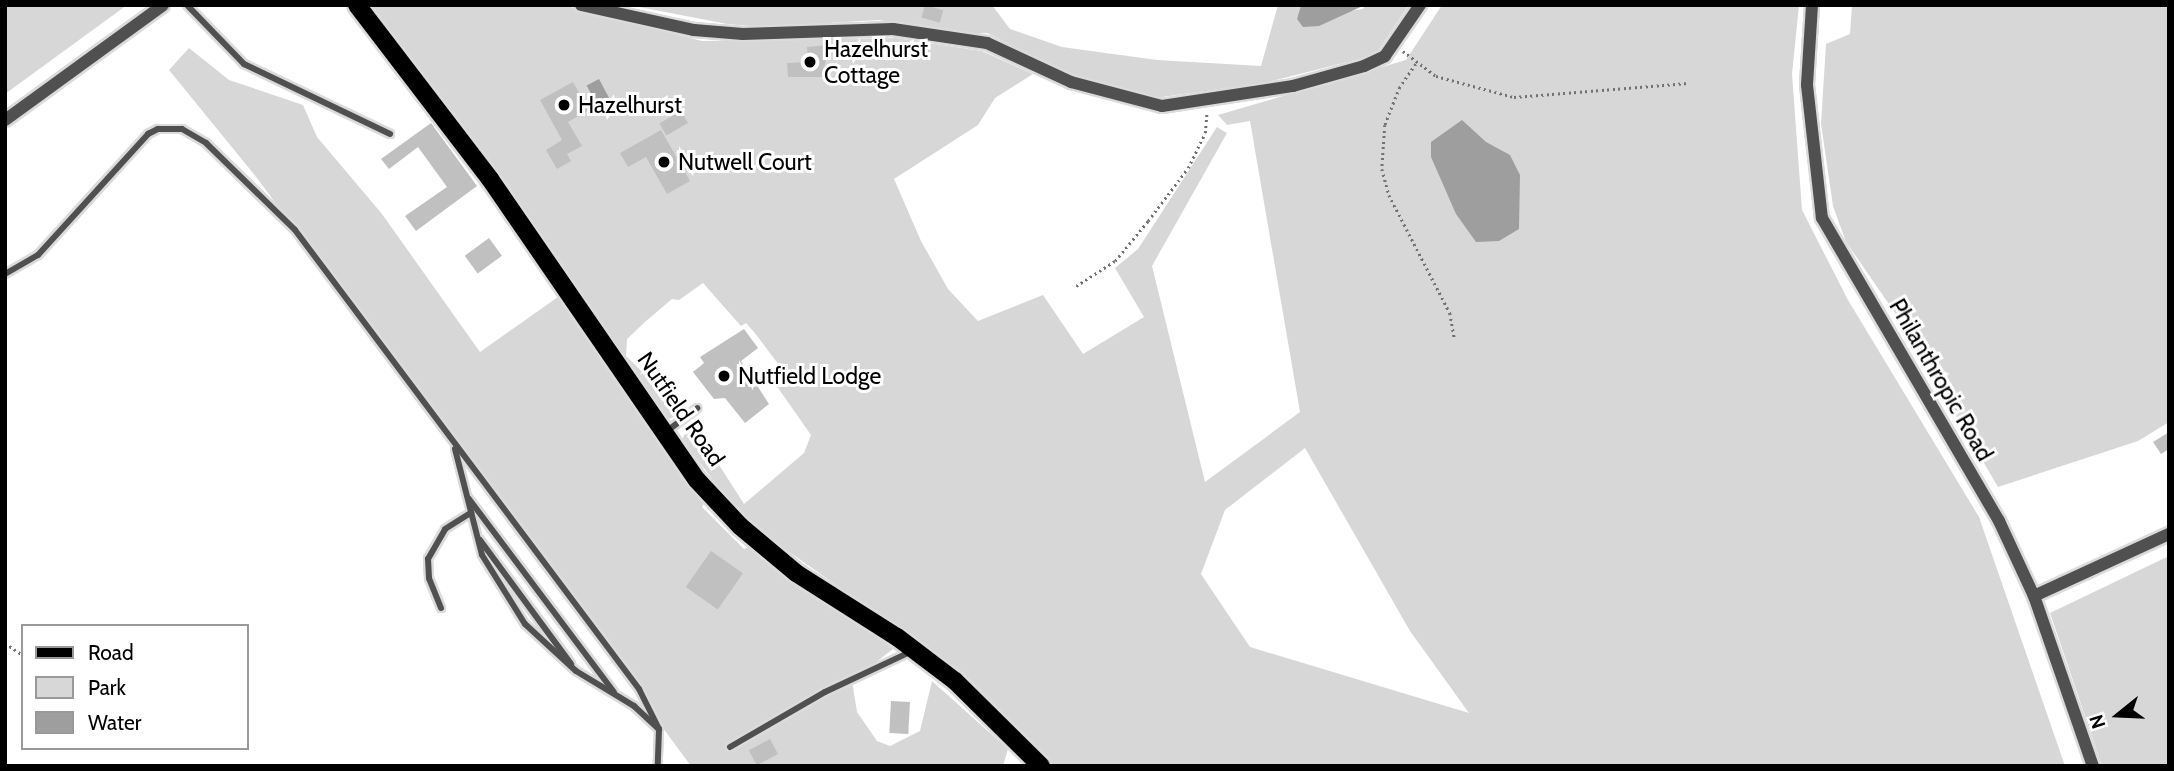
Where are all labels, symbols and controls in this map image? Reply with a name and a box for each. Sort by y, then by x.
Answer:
place label: Hazelhurst Cottage [824,35,928,89]
marker: Hazelhurst Cottage [802,54,818,70]
place label: Hazelhurst [578,91,682,119]
marker: Hazelhurst [556,97,572,113]
place label: Nutwell Court [678,148,812,176]
marker: Nutwell Court [656,154,672,170]
street label: Philanthropic Road [1883,294,1999,466]
street label: Nutfield Road [632,347,730,471]
place label: Nutfield Lodge [738,362,881,390]
marker: Nutfield Lodge [716,368,732,384]
legend [21,624,248,750]
text: Road [88,640,134,665]
text: Park [88,675,126,700]
north arrow [2083,680,2153,750]
text: Water [88,710,141,735]
text: N [2085,712,2111,732]

